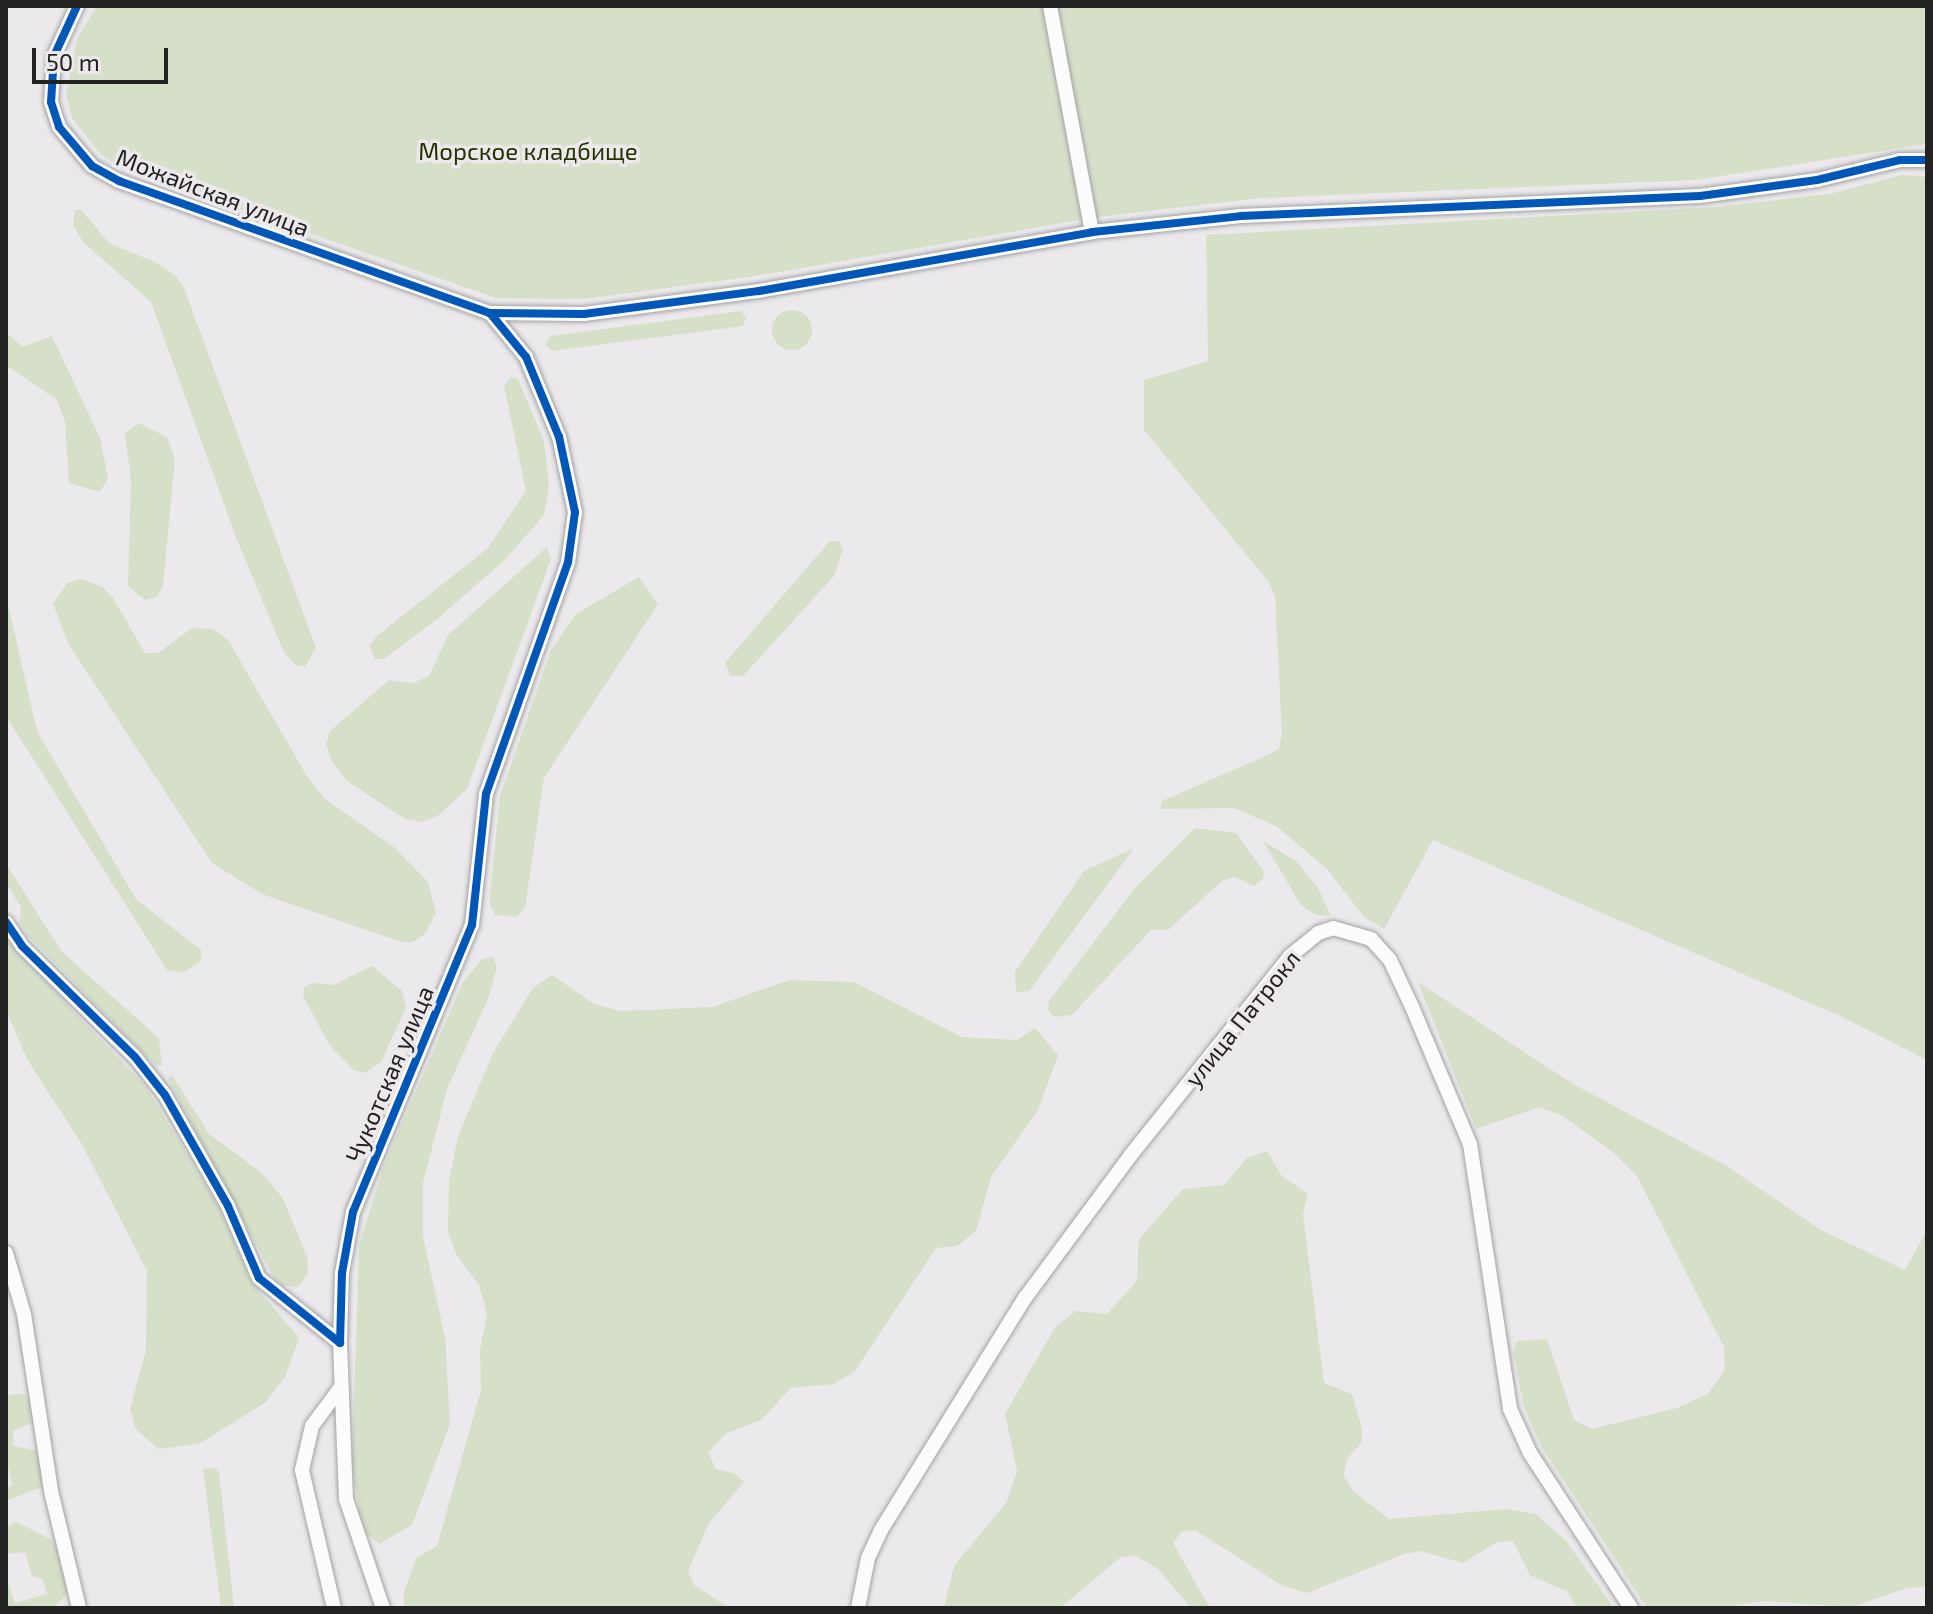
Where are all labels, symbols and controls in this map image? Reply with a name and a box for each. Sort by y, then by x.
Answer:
scale bar [36,32,172,82]
text: 50 m [46,47,100,76]
park label: Морское кладбище [418,137,638,165]
street label: Можайская улица [112,142,314,242]
street label: улица Патрокл [1178,944,1306,1092]
street label: Чукотская улица [339,981,439,1167]

